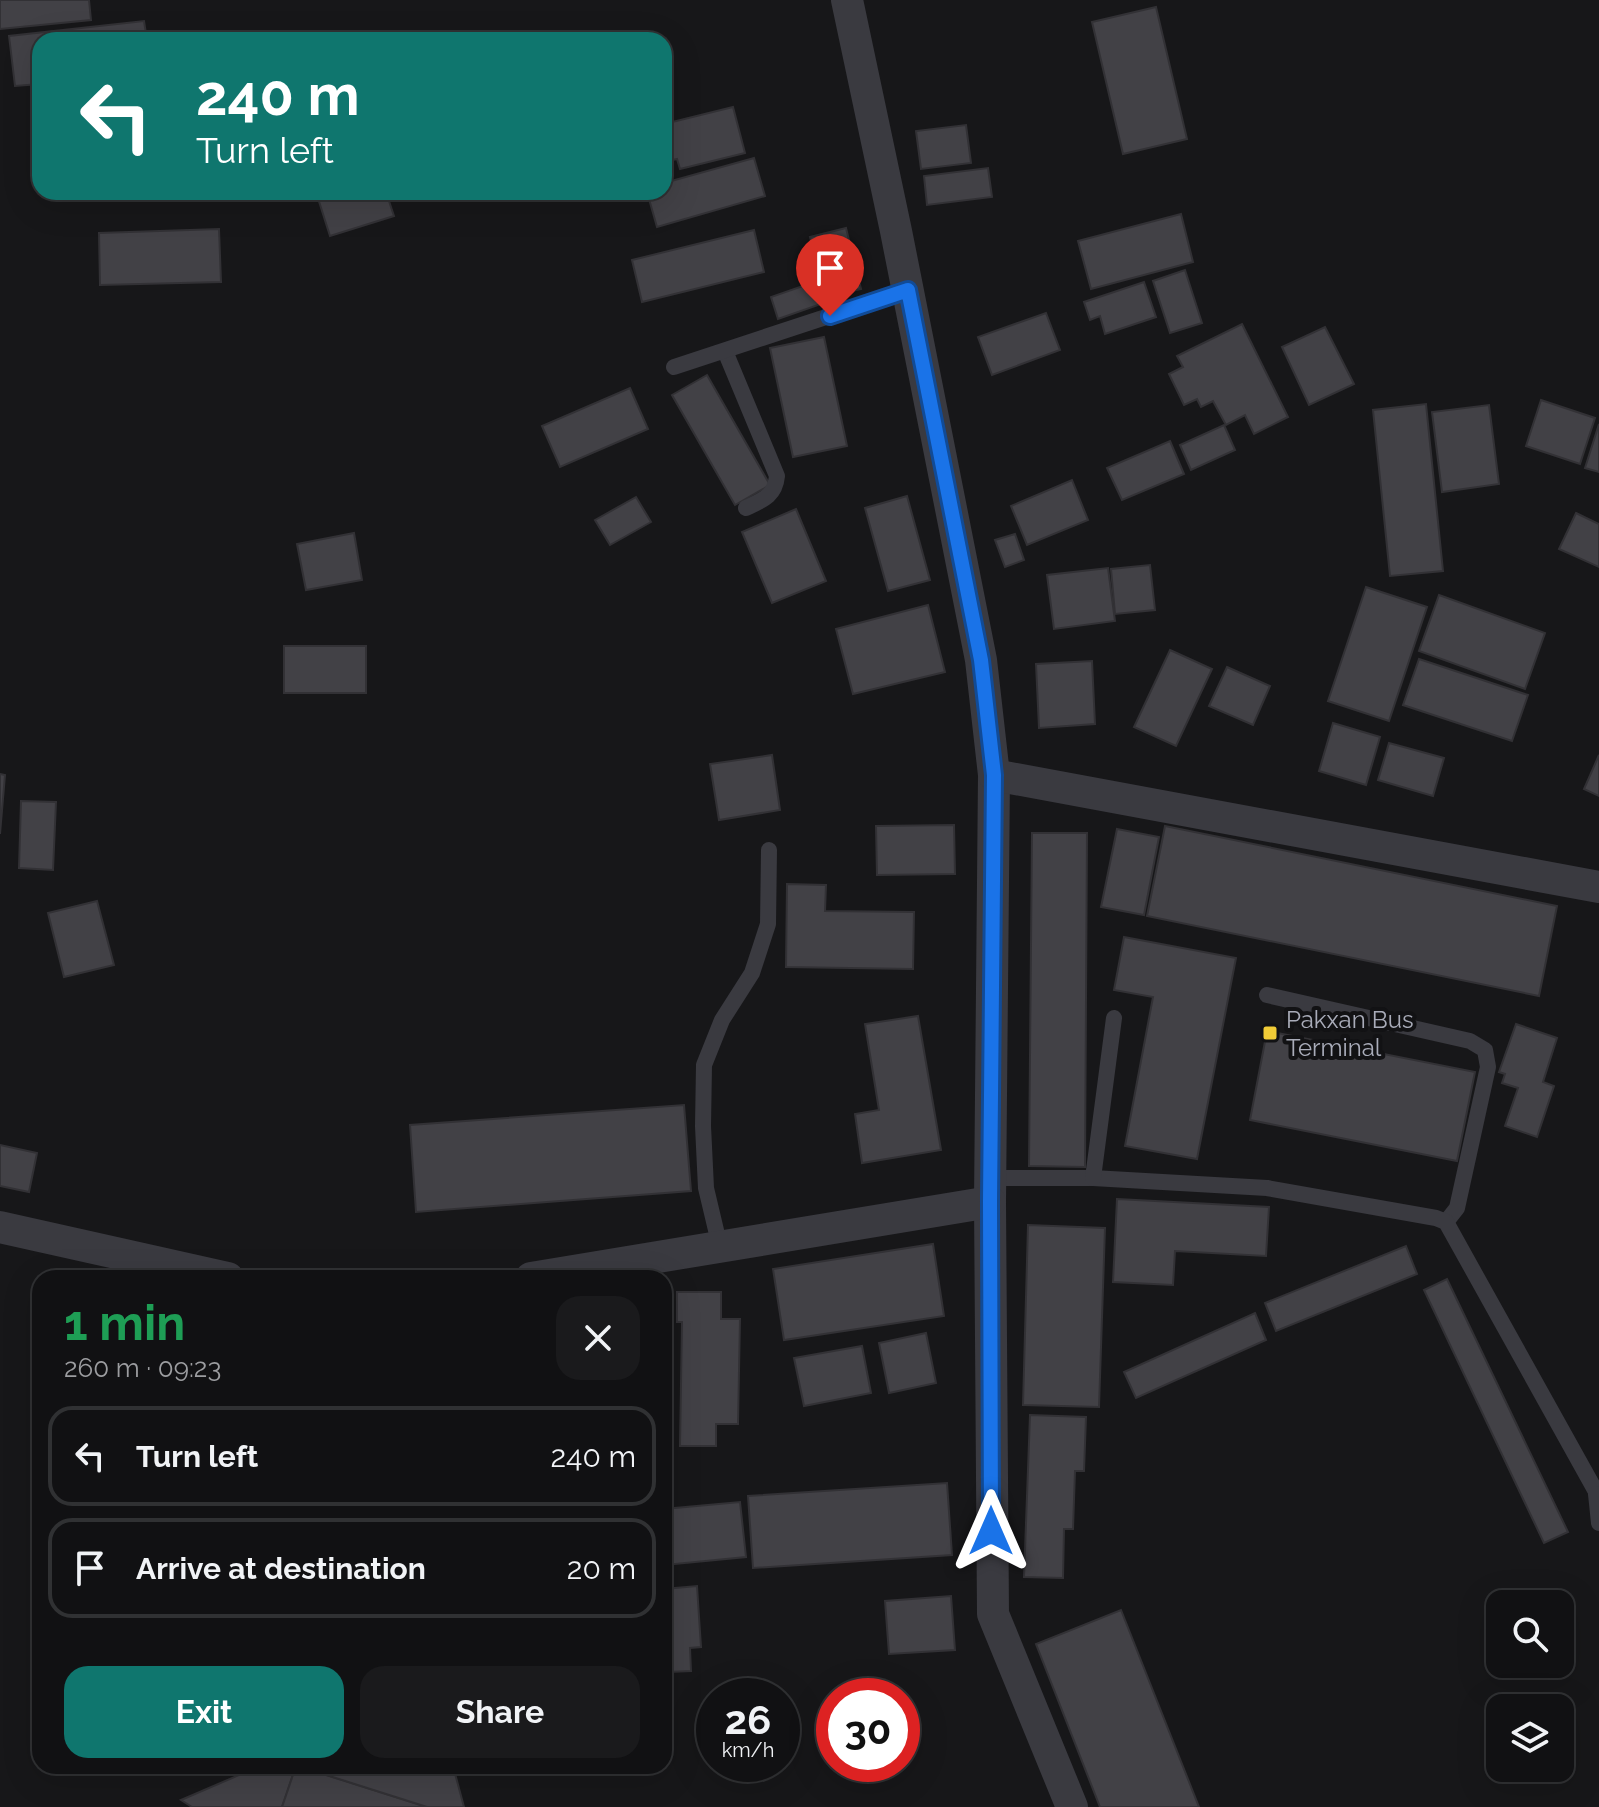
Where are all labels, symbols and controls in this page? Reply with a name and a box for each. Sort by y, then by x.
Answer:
text: 240 m [196,62,360,128]
icon: left [64,64,168,168]
text: Turn left [196,129,334,171]
pin [796,234,864,316]
icon: arrive [808,246,852,290]
place label: Pakxan Bus Terminal [1286,1005,1414,1062]
marker: Pakxan Bus Terminal [1261,1024,1279,1042]
text: 1 min [64,1295,185,1351]
button: close [556,1296,640,1380]
text: 260 m · 09:23 [64,1353,221,1383]
icon: left [68,1434,112,1478]
text: Turn left [136,1439,258,1474]
text: 240 m [550,1439,636,1474]
position arrow [949,1489,1033,1573]
icon: arrive [68,1546,112,1590]
text: Arrive at destination [136,1551,426,1586]
text: 20 m [567,1551,636,1586]
map controls [1486,1590,1574,1782]
button: search [1486,1590,1574,1678]
button: Exit [64,1666,344,1758]
button: Share [360,1666,640,1758]
speed limit sign: 30 [816,1678,920,1782]
button: layers [1486,1694,1574,1782]
text: 26 [725,1696,771,1743]
text: km/h [722,1738,774,1762]

